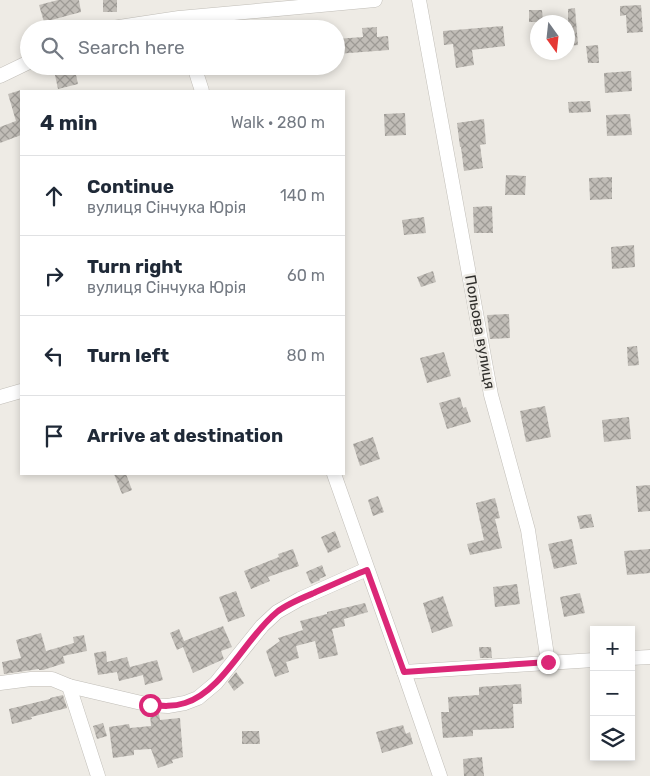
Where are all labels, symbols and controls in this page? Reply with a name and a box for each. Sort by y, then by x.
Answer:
north arrow [530,15,575,60]
search box [20,20,345,75]
icon: search [38,34,66,62]
text: Search here [78,36,185,59]
text: 4 min [40,110,98,135]
text: Walk · 280 m [231,113,325,132]
text: Continue [87,175,174,198]
icon: ahead [40,182,68,210]
text: 140 m [280,186,325,205]
text: вулиця Сінчука Юрія [87,198,246,217]
text: Turn right [87,255,182,278]
icon: right [40,262,68,290]
text: 60 m [287,266,325,285]
street label: Польова вулиця [461,273,499,391]
text: вулиця Сінчука Юрія [87,278,246,297]
icon: left [40,342,68,370]
text: Turn left [87,344,169,367]
text: 80 m [287,346,325,365]
icon: arrive [40,422,68,450]
text: Arrive at destination [87,424,283,447]
map controls [590,626,635,761]
button: + [590,626,635,671]
route end [537,651,560,674]
button: − [590,671,635,716]
route start [139,694,162,717]
button: layers [590,716,635,761]

